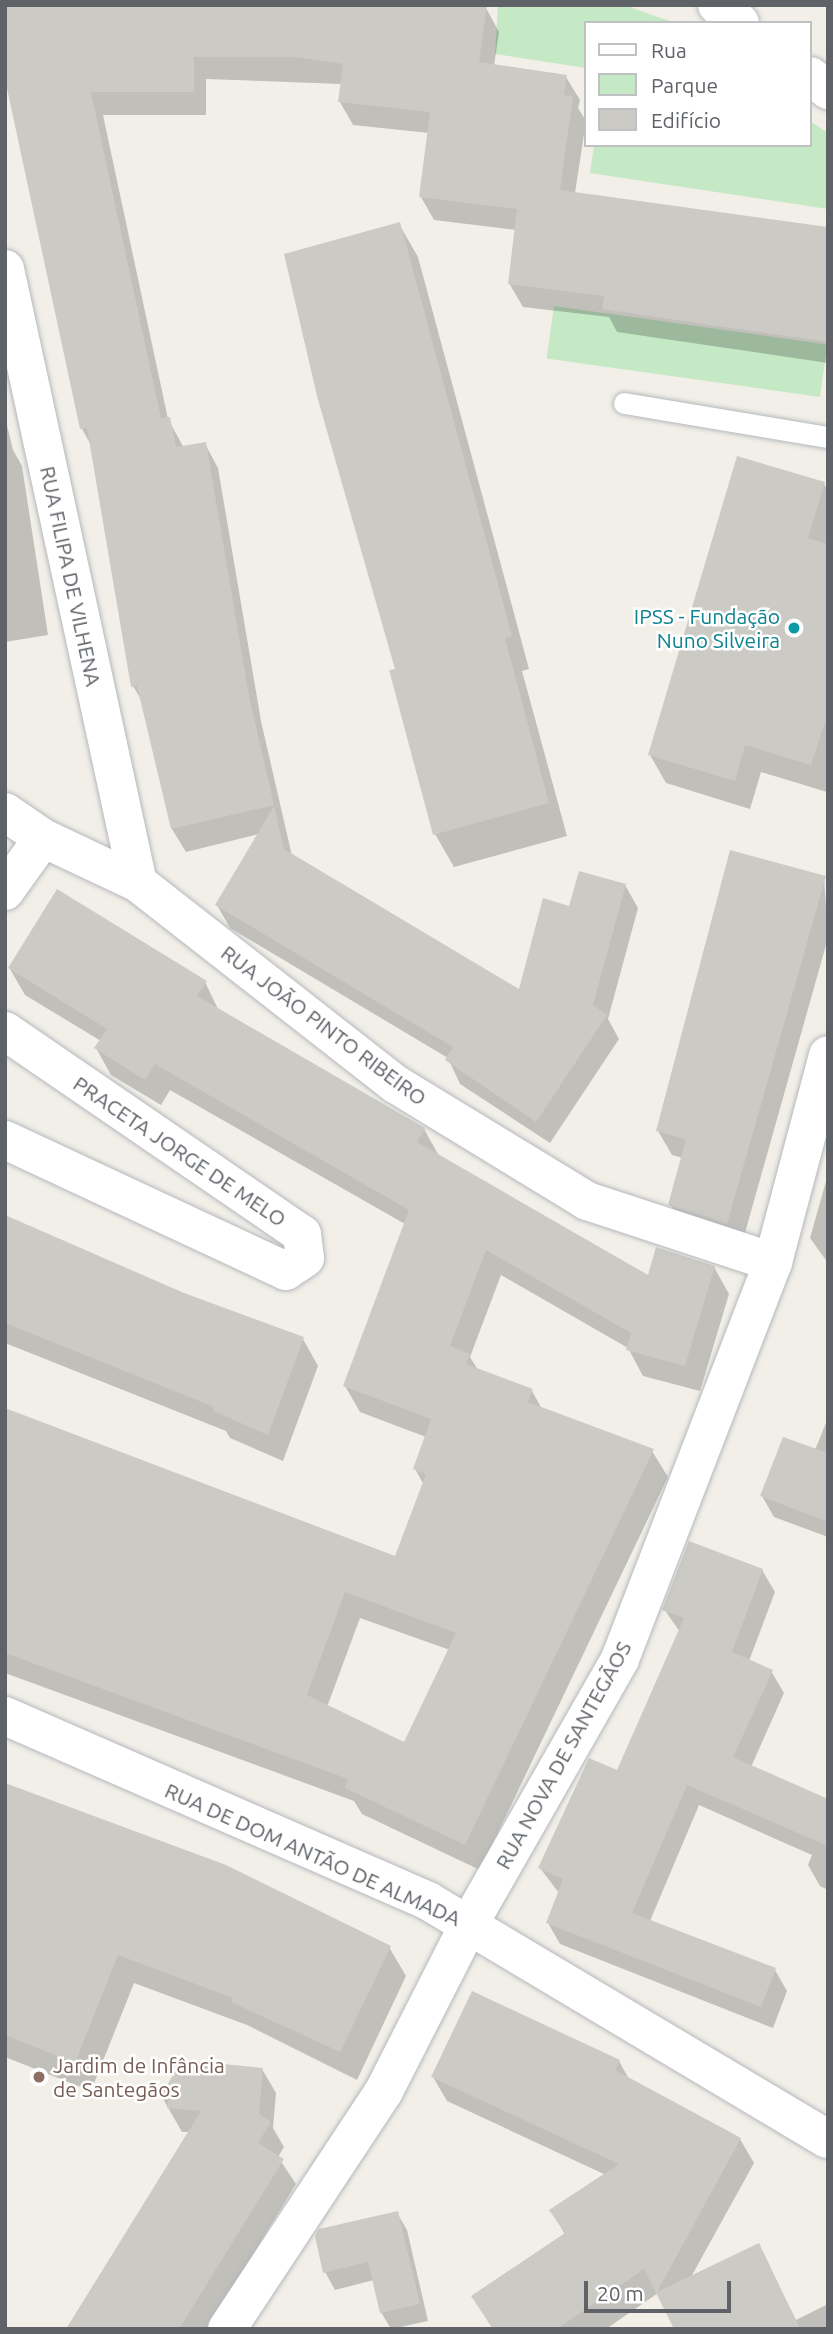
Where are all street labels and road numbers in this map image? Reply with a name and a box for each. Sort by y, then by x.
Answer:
street label: RUA FILIPA DE VILHENA [35,464,107,688]
street label: RUA JOÃO PINTO RIBEIRO [216,940,432,1110]
street label: PRACETA JORGE DE MELO [69,1070,291,1232]
street label: RUA NOVA DE SANTEGÃOS [490,1637,636,1873]
street label: RUA DE DOM ANTÃO DE ALMADA [161,1777,465,1931]

